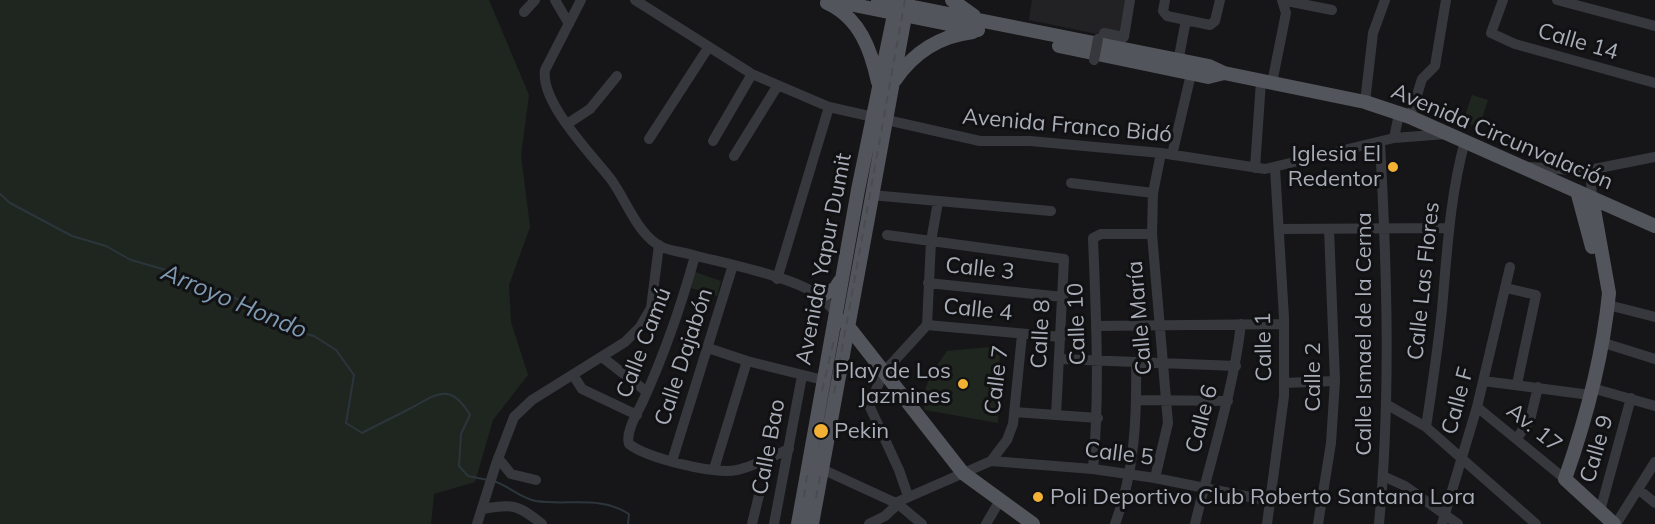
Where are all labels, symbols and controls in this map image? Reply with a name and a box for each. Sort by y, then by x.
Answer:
street label: Calle 14 [1535,18,1621,66]
street label: Avenida Circunvalación [1387,78,1617,196]
street label: Avenida Franco Bidó [961,104,1173,148]
place label: Iglesia El Redentor [1288,141,1381,192]
street label: Avenida Yapur Dumit [791,151,857,367]
marker: Iglesia El Redentor [1386,160,1400,174]
street label: Calle Las Flores [1403,201,1445,361]
street label: Calle Ismael de la Cerna [1351,212,1377,456]
street label: Calle 3 [944,252,1016,286]
water label: Arroyo Hondo [157,258,311,346]
street label: Calle María [1122,260,1158,376]
street label: Calle 10 [1062,282,1092,366]
street label: Calle Camú [611,284,677,402]
street label: Calle Dajabón [649,285,719,429]
street label: Calle 4 [942,293,1014,327]
street label: Calle 8 [1026,299,1056,369]
street label: Calle 1 [1250,312,1278,382]
street label: Calle 2 [1300,342,1326,412]
street label: Calle 7 [980,344,1014,416]
place label: Play de Los Jazmines [835,358,951,410]
street label: Calle F [1436,365,1480,437]
marker: Play de Los Jazmines [956,377,970,391]
street label: Calle 6 [1180,382,1224,456]
street label: Calle Bao [747,397,791,497]
street label: Av. 17 [1501,398,1567,458]
street label: Calle 9 [1575,412,1619,486]
place label: Pekin [834,418,889,444]
marker: Pekin [812,422,830,440]
street label: Calle 5 [1083,437,1155,471]
place label: Poli Deportivo Club Roberto Santana Lora [1050,484,1475,510]
marker: Poli Deportivo Club Roberto Santana Lora [1031,490,1045,504]

